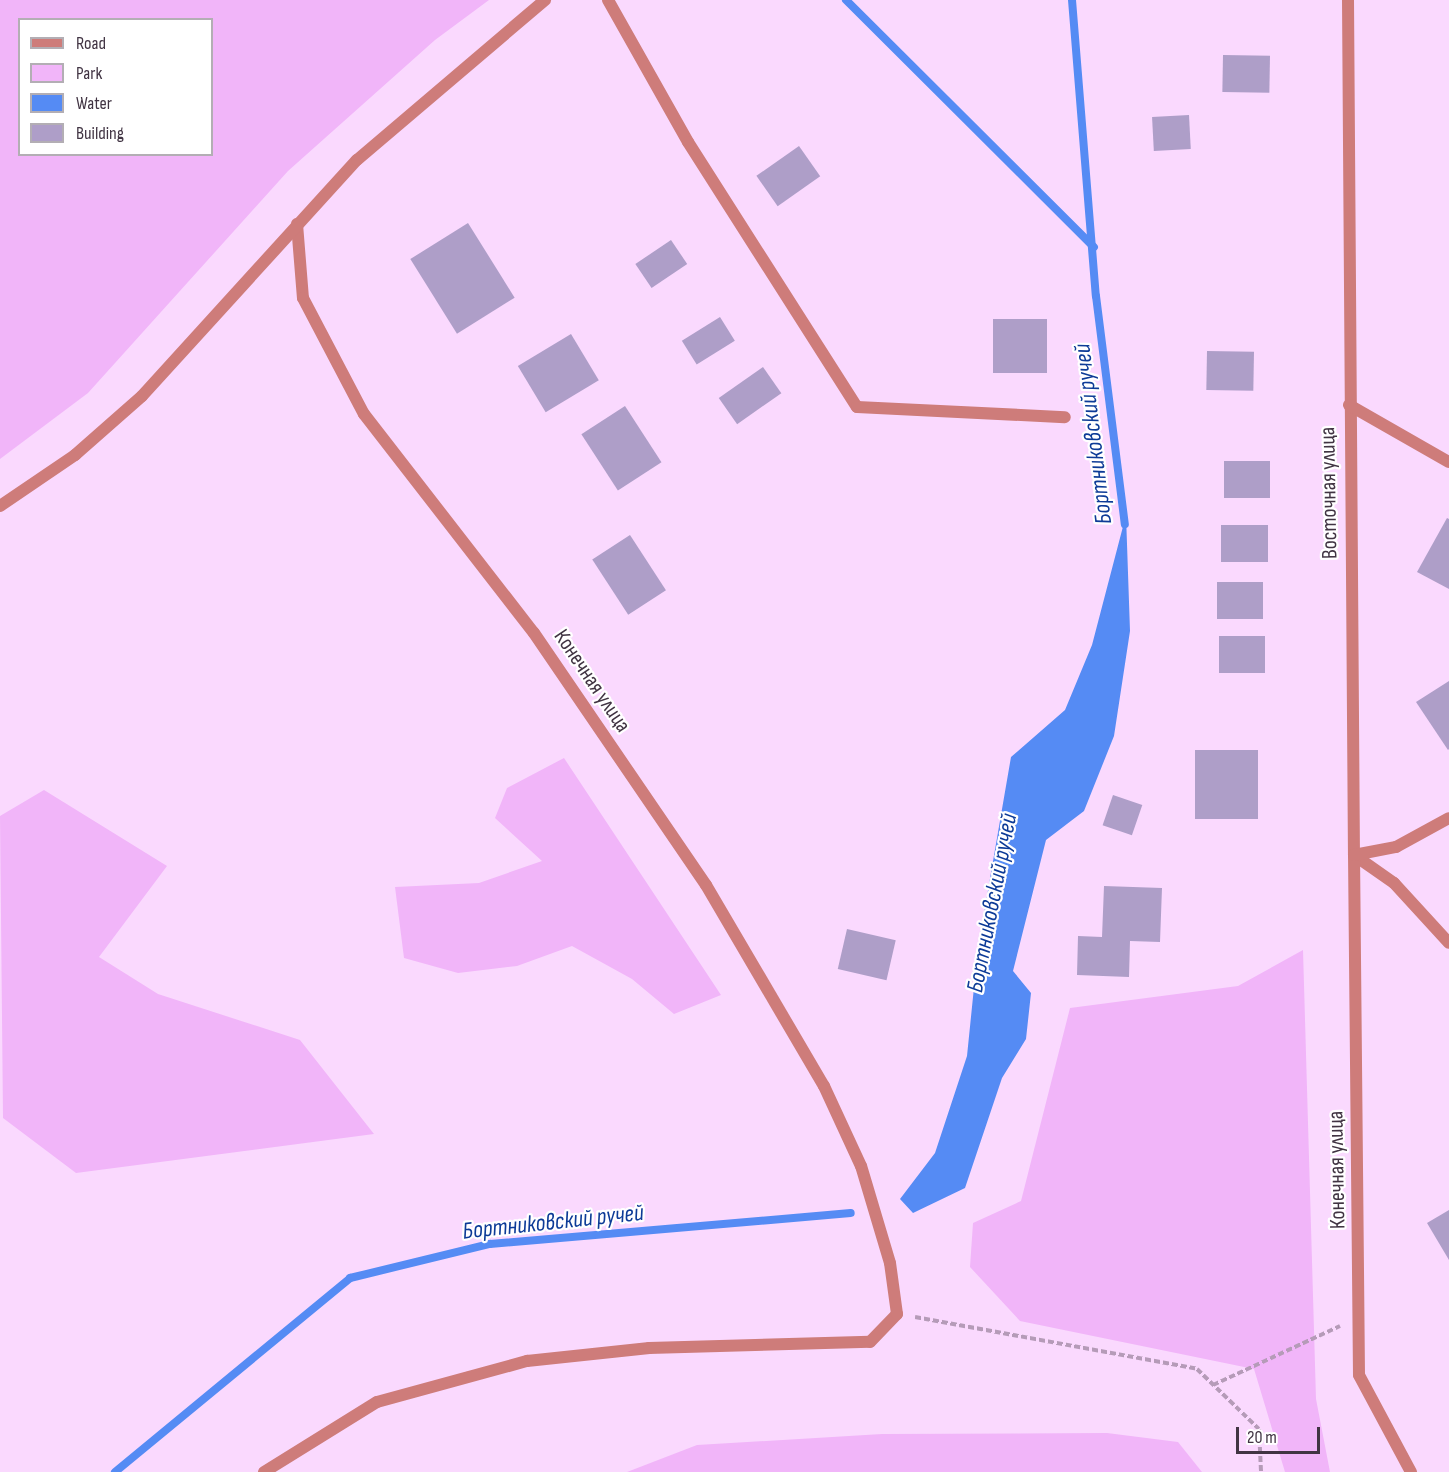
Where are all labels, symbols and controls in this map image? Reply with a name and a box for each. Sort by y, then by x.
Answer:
legend [18,18,213,156]
text: Road [76,33,106,54]
text: Park [76,63,102,84]
text: Water [76,93,112,114]
text: Building [76,123,124,144]
water label: Бортниковский ручей [1068,342,1118,526]
street label: Восточная улица [1315,427,1343,559]
street label: Конечная улица [548,625,636,737]
water label: Бортниковский ручей [961,811,1023,995]
street label: Конечная улица [1323,1111,1351,1229]
water label: Бортниковский ручей [461,1198,645,1246]
scale bar [1239,1415,1323,1453]
text: 20 m [1247,1427,1277,1448]

